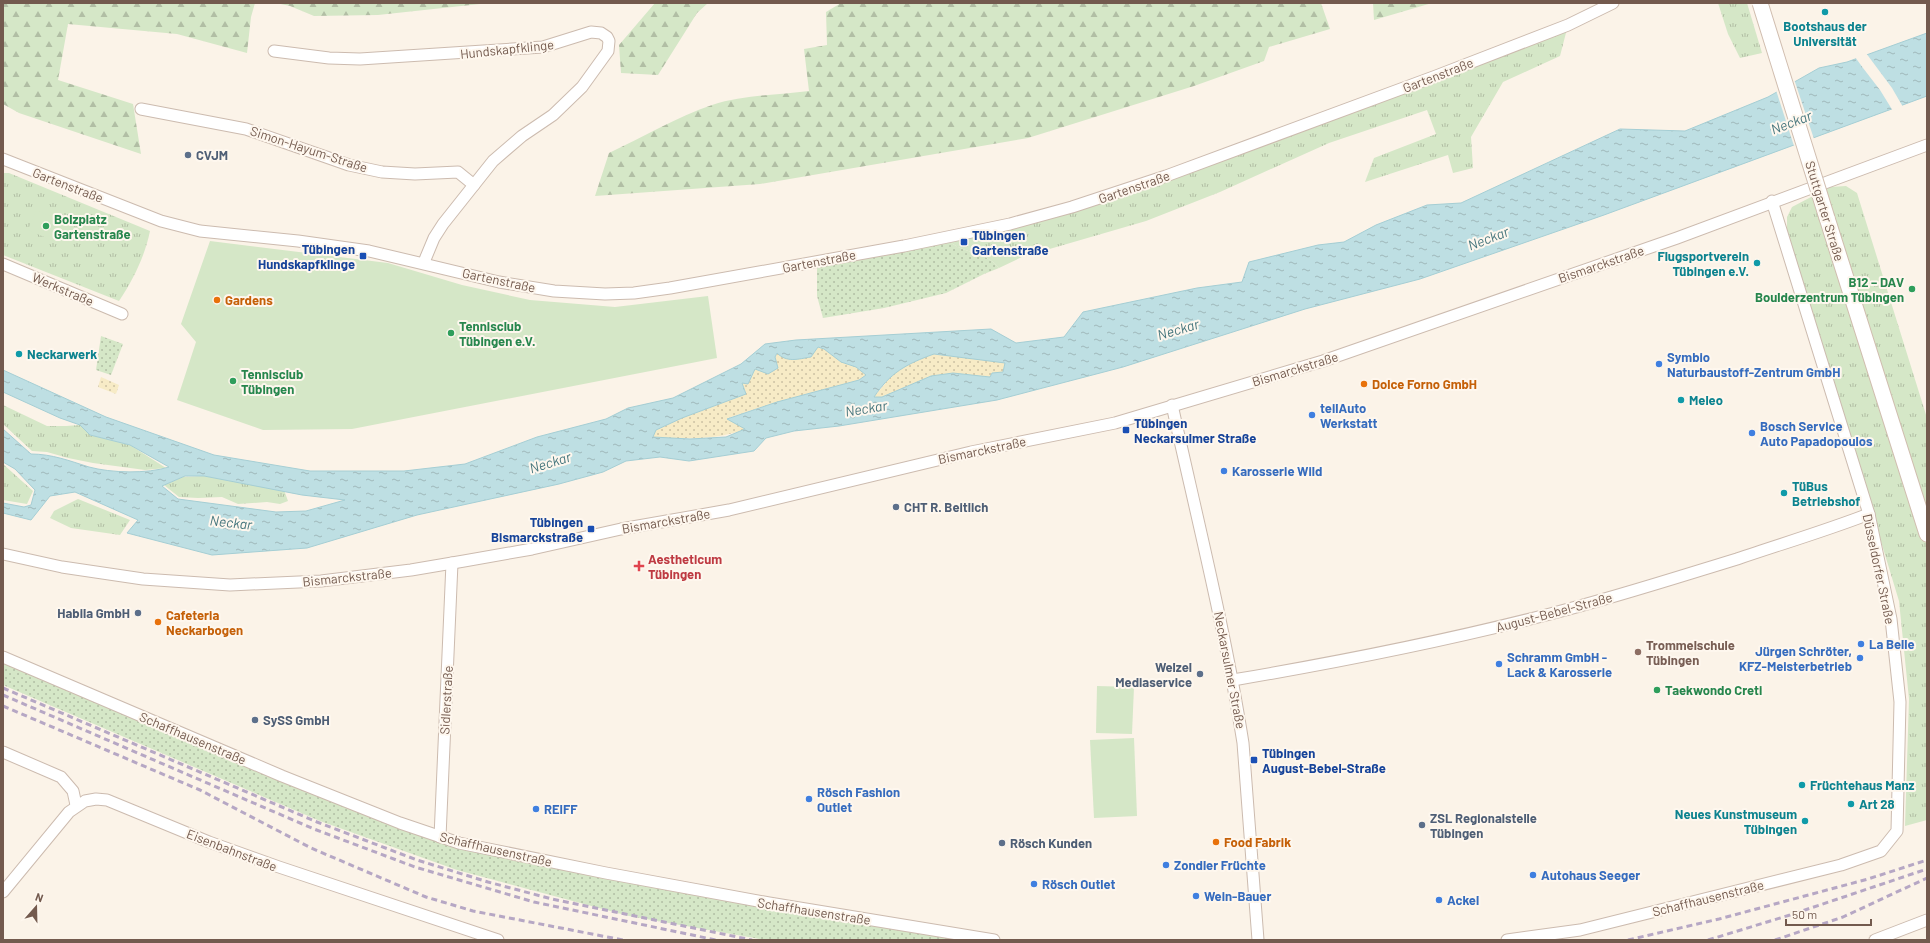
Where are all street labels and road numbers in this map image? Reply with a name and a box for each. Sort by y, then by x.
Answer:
street label: Hundskapfklinge [459,36,555,62]
street label: Gartenstraße [1400,54,1476,96]
street label: Simon-Hayum-Straße [248,122,370,176]
street label: Stuttgarter Straße [1802,159,1848,263]
street label: Gartenstraße [30,164,106,206]
street label: Gartenstraße [1096,167,1172,207]
street label: Bismarckstraße [1556,242,1646,286]
street label: Gartenstraße [781,246,857,276]
street label: Gartenstraße [461,264,537,296]
street label: Werkstraße [30,269,96,309]
street label: Bismarckstraße [1250,348,1340,390]
street label: Bismarckstraße [937,433,1027,467]
street label: Bismarckstraße [621,505,712,537]
street label: Düsseldorfer Straße [1859,512,1899,626]
street label: Bismarckstraße [302,564,392,590]
street label: August-Bebel-Straße [1494,589,1614,635]
street label: Neckarsulmer Straße [1211,610,1249,730]
street label: Sidlerstraße [436,665,456,735]
street label: Schaffhausenstraße [137,708,249,768]
street label: Eisenbahnstraße [185,825,280,875]
street label: Schaffhausenstraße [438,828,554,870]
street label: Schaffhausenstraße [1651,876,1766,920]
street label: Schaffhausenstraße [756,894,872,928]

